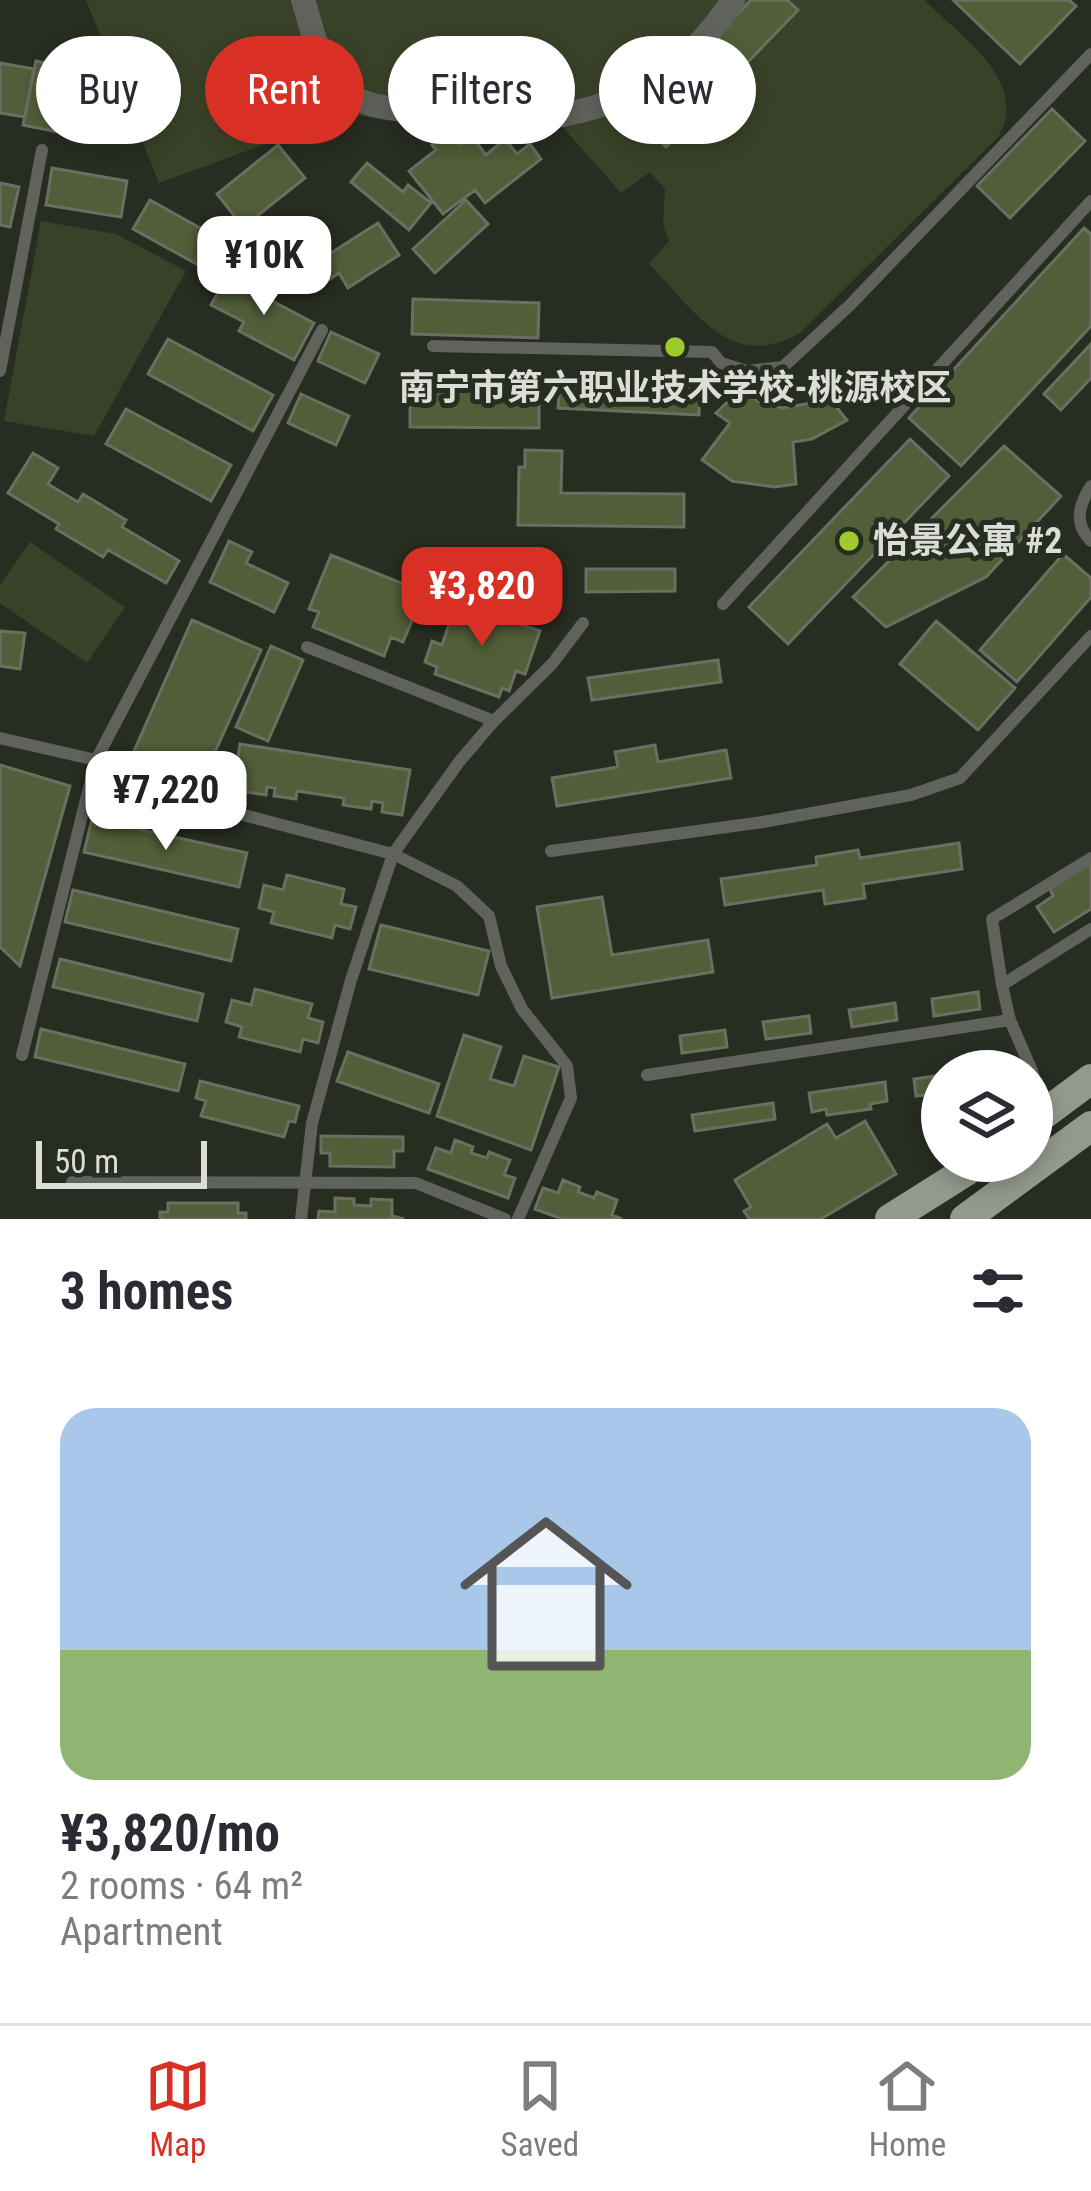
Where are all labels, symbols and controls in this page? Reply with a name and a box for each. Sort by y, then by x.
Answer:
chip: Buy [36,36,181,144]
chip: Rent [205,36,364,144]
chip: Filters [388,36,575,144]
chip: New [599,36,756,144]
pin: ¥10K [193,216,335,318]
text: ¥10K [224,232,304,278]
marker: 南宁市第六职业技术学校-桃源校区 [662,334,688,360]
place label: 南宁市第六职业技术学校-桃源校区 [399,367,952,409]
place label: 怡景公寓 #2 [873,520,1063,562]
marker: 怡景公寓 #2 [836,528,862,554]
pin: ¥3,820 [384,547,580,649]
text: ¥3,820 [429,563,535,609]
pin: ¥7,220 [68,751,264,853]
text: ¥7,220 [113,767,219,813]
map controls [921,1050,1053,1182]
button: layers [921,1050,1053,1182]
scale bar [36,1135,207,1188]
text: 50 m [54,1142,119,1181]
icon: filters [965,1258,1031,1324]
text: 3 homes [60,1262,233,1321]
icon: home [438,1486,654,1702]
text: ¥3,820/mo [60,1804,280,1863]
text: 2 rooms · 64 m² [60,1863,303,1909]
text: Apartment [60,1909,223,1955]
tab: Map [145,2053,211,2164]
tab: Saved [501,2053,579,2164]
tab: Home [869,2053,946,2164]

